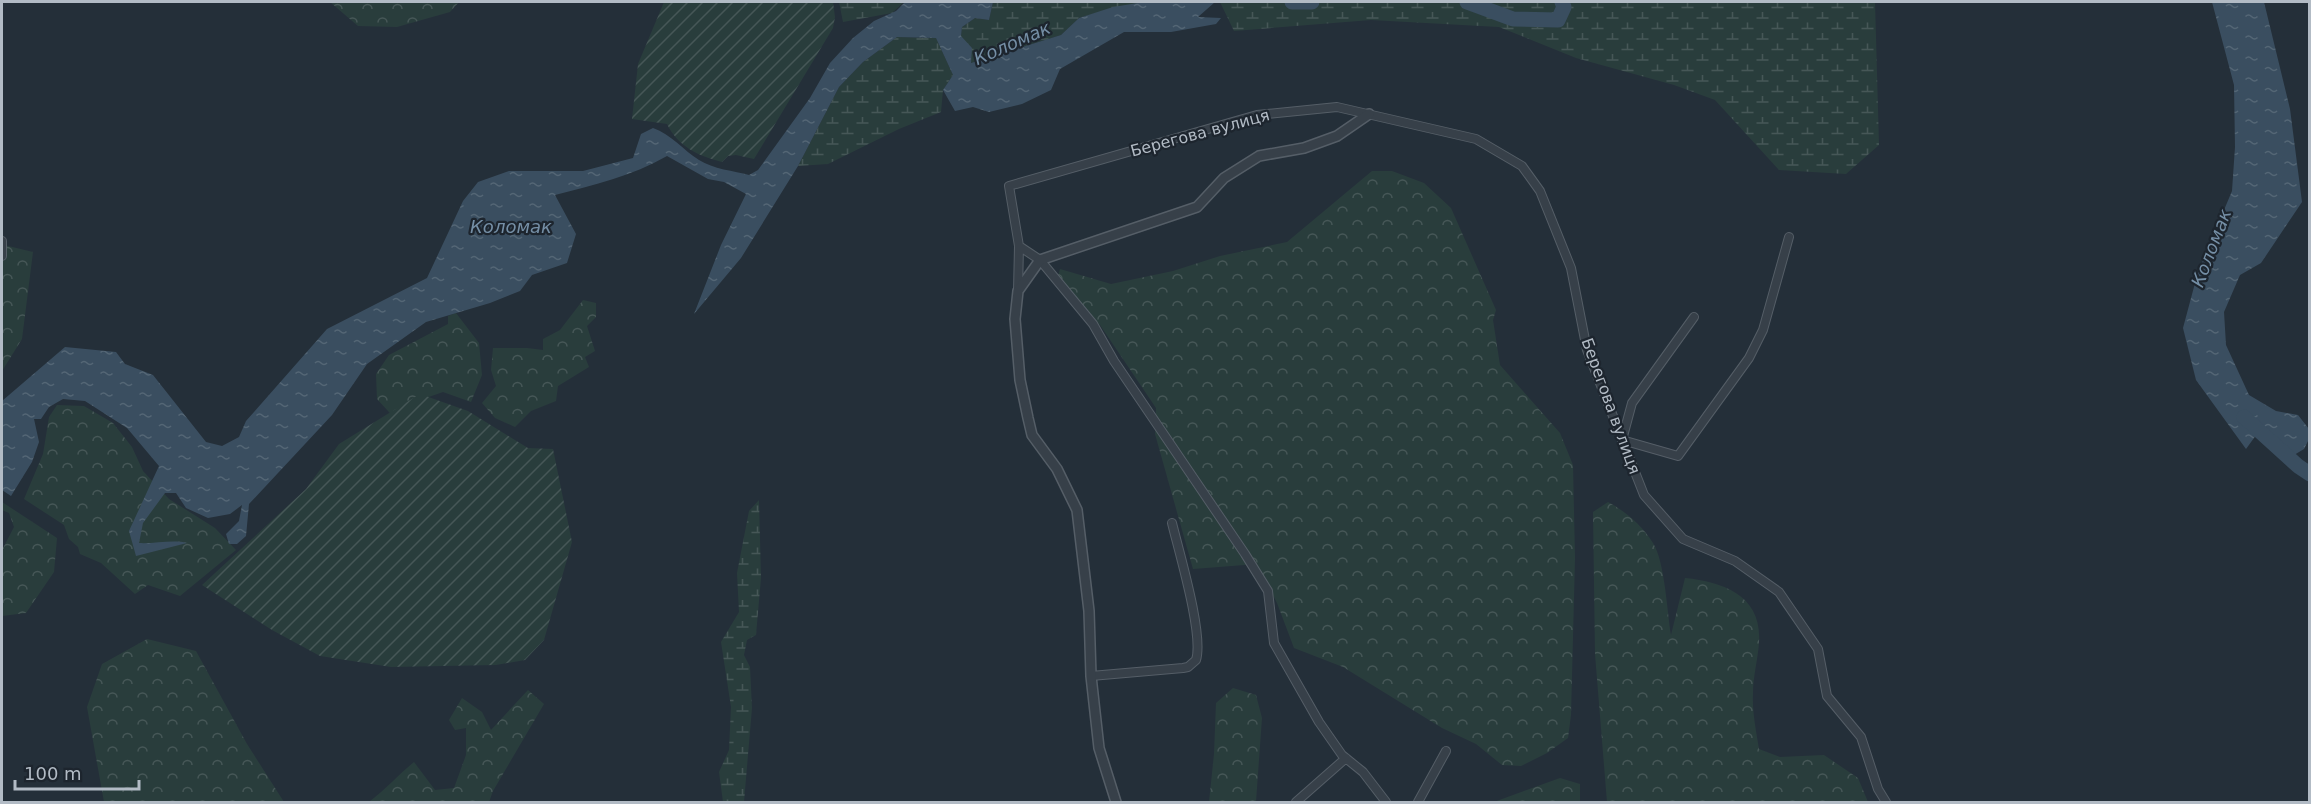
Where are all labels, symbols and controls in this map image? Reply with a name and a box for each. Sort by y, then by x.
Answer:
water label: Коломак [970,17,1054,69]
street label: Берегова вулиця [1128,105,1272,161]
water label: Коломак [2187,206,2236,290]
water label: Коломак [470,216,552,237]
street label: Берегова вулиця [1578,335,1644,477]
scale bar [15,753,140,791]
text: 100 m [24,763,82,784]

